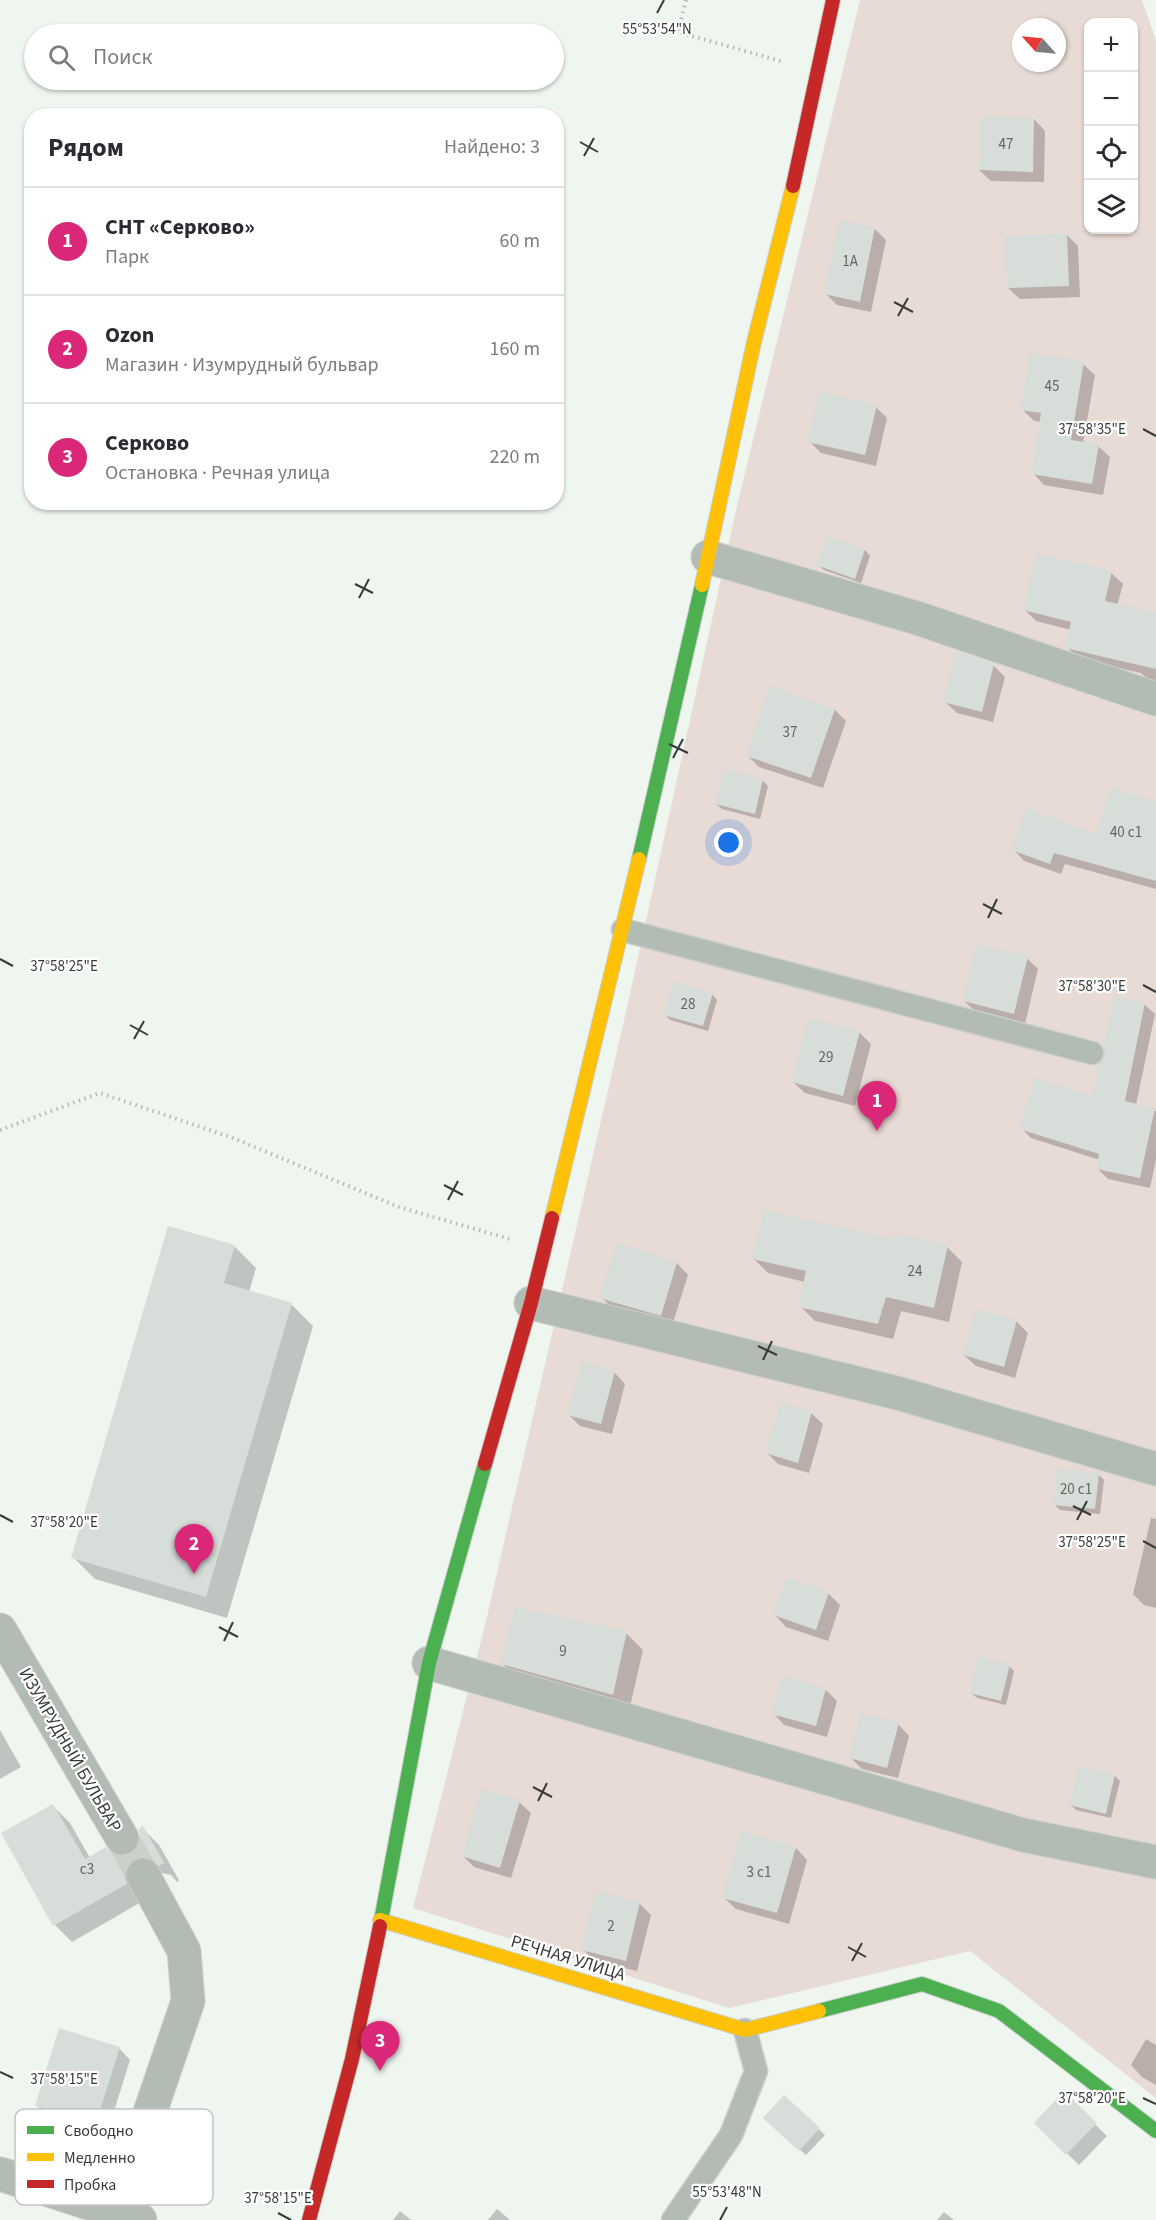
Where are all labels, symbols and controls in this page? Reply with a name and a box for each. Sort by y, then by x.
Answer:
north arrow [1012,18,1066,72]
map controls [1084,18,1138,234]
button: + [1084,18,1138,72]
text: 55°53'54"N [622,19,692,40]
search box [24,24,564,90]
icon: search [45,41,78,74]
text: Поиск [93,41,152,73]
button: − [1084,72,1138,126]
button: locate [1084,126,1138,180]
text: Рядом [48,129,124,166]
text: Найдено: 3 [444,133,540,161]
house number: 47 [999,134,1013,155]
button: layers [1084,180,1138,234]
text: СНТ «Серково» [105,211,255,243]
text: 1 [62,227,73,255]
text: 60 m [500,227,540,255]
text: Парк [105,243,149,271]
house number: 1А [842,251,859,272]
text: Ozon [105,319,154,351]
text: 2 [62,335,73,363]
text: 160 m [490,335,540,363]
text: Магазин · Изумрудный бульвар [105,351,379,379]
house number: 45 [1045,376,1059,397]
text: 37°58'35"E [1058,419,1126,440]
text: Серково [105,427,189,459]
text: 3 [62,443,73,471]
text: 220 m [490,443,540,471]
text: Остановка · Речная улица [105,459,330,487]
house number: 37 [783,722,797,743]
house number: 40 с1 [1110,822,1142,843]
your location [714,828,743,857]
text: 37°58'25"E [30,956,98,977]
text: 37°58'30"E [1058,976,1126,997]
house number: 28 [681,994,695,1015]
house number: 29 [819,1047,833,1068]
pin: 1 [858,1082,896,1131]
house number: 24 [908,1261,923,1282]
house number: 20 с1 [1060,1479,1092,1500]
text: 37°58'20"E [30,1512,98,1533]
pin: 2 [174,1524,214,1574]
text: 37°58'25"E [1058,1532,1126,1553]
house number: 9 [559,1641,567,1662]
street label: ИЗУМРУДНЫЙ БУЛЬВАР [13,1663,127,1837]
house number: с3 [80,1859,94,1880]
house number: 3 с1 [747,1862,771,1883]
house number: 2 [607,1916,615,1937]
street label: РЕЧНАЯ УЛИЦА [508,1929,629,1987]
pin: 3 [360,2022,400,2071]
text: 37°58'15"E [30,2069,98,2090]
text: 37°58'20"E [1058,2088,1126,2109]
legend [15,2109,213,2205]
text: Свободно [64,2120,134,2142]
text: Медленно [64,2147,135,2169]
text: Пробка [64,2174,116,2196]
text: 55°53'48"N [692,2182,762,2203]
text: 37°58'15"E [244,2188,312,2209]

